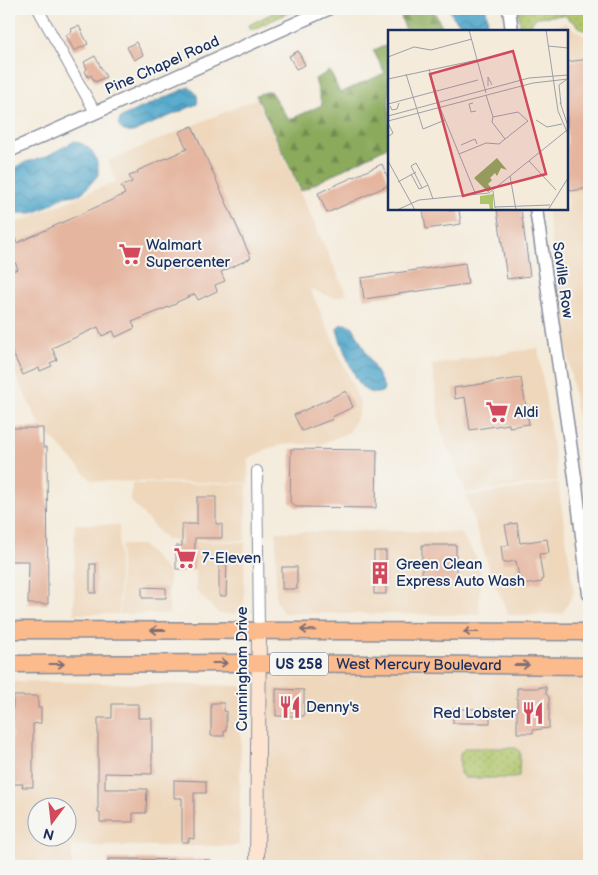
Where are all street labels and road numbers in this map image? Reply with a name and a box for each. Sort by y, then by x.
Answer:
street label: Pine Chapel Road [102,32,222,99]
street label: Saville Row [548,241,577,320]
street label: Cunningham Drive [233,606,252,732]
road number: US 258 [270,652,328,676]
street label: West Mercury Boulevard [336,655,502,675]

